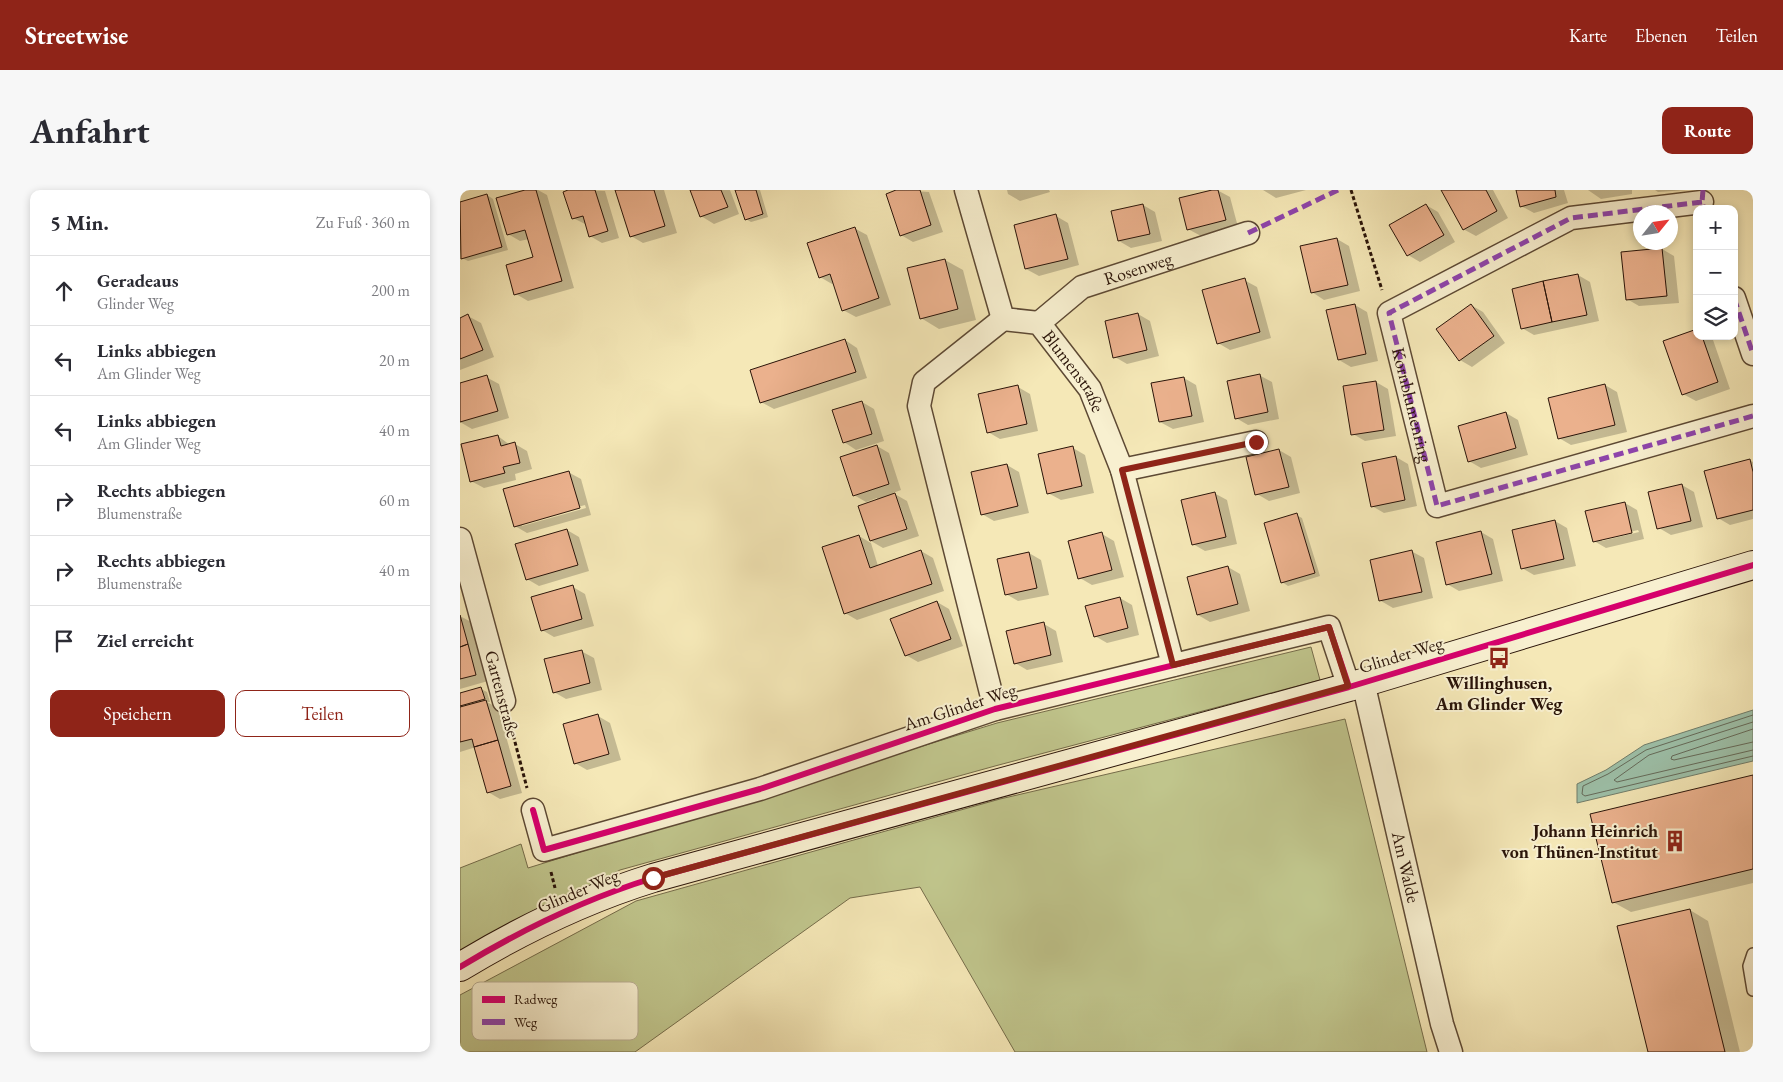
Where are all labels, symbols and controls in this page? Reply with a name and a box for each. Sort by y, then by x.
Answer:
text: Streetwise [25,20,128,51]
text: Karte [1569,24,1607,47]
text: Ebenen [1635,24,1688,47]
text: Teilen [1716,24,1758,47]
button: Route [1662,107,1753,154]
text: Anfahrt [30,108,150,153]
north arrow [1633,205,1678,250]
map controls [1693,205,1738,340]
button: + [1693,205,1738,250]
text: 5 Min. [50,209,109,236]
text: Zu Fuß · 360 m [316,212,410,233]
street label: Rosenweg [1101,246,1175,290]
button: − [1693,250,1738,295]
text: Geradeaus [97,268,179,293]
icon: ahead [50,277,78,305]
text: 200 m [371,280,410,301]
text: Glinder Weg [97,293,174,314]
button: layers [1693,295,1738,340]
street label: Blumenstraße [1037,325,1110,415]
text: Links abbiegen [97,338,216,363]
street label: Kornblumenring [1387,345,1438,465]
icon: left [50,347,78,375]
text: 20 m [379,350,410,371]
text: Am Glinder Weg [97,363,201,384]
text: Links abbiegen [97,408,216,433]
icon: left [50,417,78,445]
text: 40 m [379,420,410,441]
route end [1245,431,1268,454]
text: Am Glinder Weg [97,433,201,454]
text: Rechts abbiegen [97,478,226,503]
icon: right [50,487,78,515]
text: 60 m [379,490,410,511]
text: Blumenstraße [97,503,182,524]
text: Rechts abbiegen [97,548,226,573]
icon: right [50,557,78,585]
text: 40 m [379,560,410,581]
text: Blumenstraße [97,573,182,594]
icon: arrive [50,627,78,655]
text: Ziel erreicht [97,628,194,653]
street label: Glinder Weg [1356,631,1446,678]
bus stop icon: Willinghusen, Am Glinder Weg [1486,645,1512,671]
street label: Gartenstraße [480,648,525,740]
place label: Willinghusen, Am Glinder Weg [1435,671,1563,715]
street label: Am Glinder Weg [900,678,1019,736]
button: Speichern [50,690,225,737]
button: Teilen [235,690,410,737]
place label: Johann Heinrich von Thünen-Institut [1501,819,1658,863]
street label: Am Walde [1387,828,1426,905]
building icon: Johann Heinrich von Thünen-Institut [1662,828,1688,854]
street label: Glinder Weg [533,863,622,918]
route start [642,867,665,890]
legend [472,982,638,1040]
text: Radweg [514,990,558,1008]
text: Weg [514,1013,538,1031]

